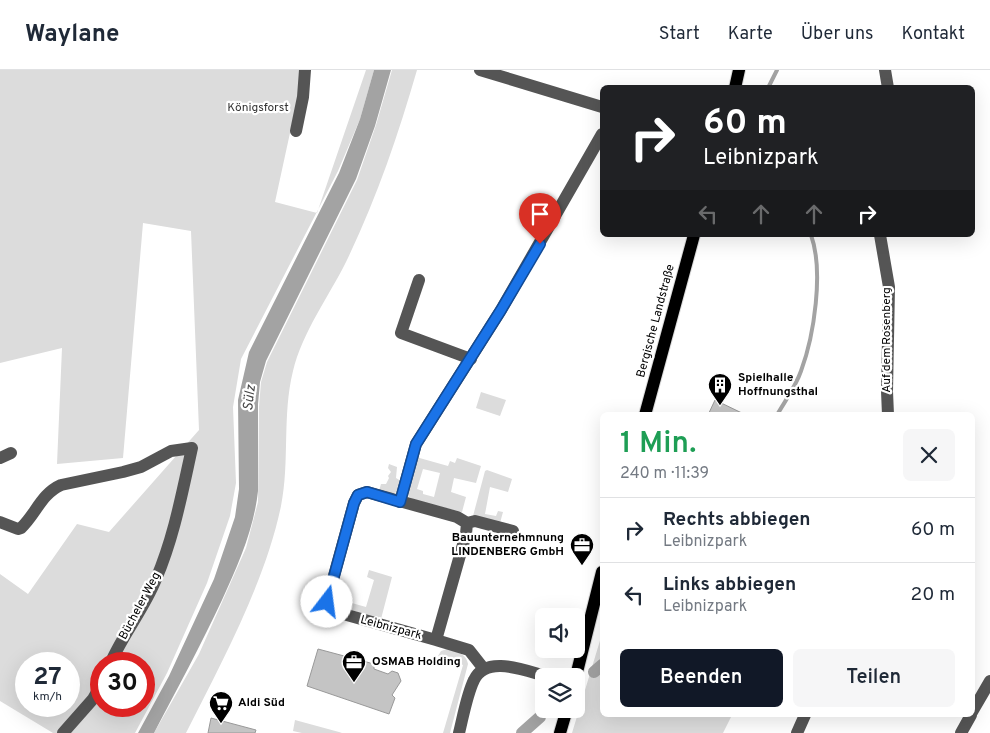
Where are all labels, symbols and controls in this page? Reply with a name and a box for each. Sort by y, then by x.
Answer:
text: Waylane [25,20,119,50]
text: Start [659,23,700,46]
text: Karte [728,23,773,46]
text: Über uns [801,23,873,46]
text: Kontakt [901,23,965,46]
park label: Königsforst [227,100,289,116]
text: 60 m [703,102,787,146]
icon: right [620,105,685,170]
text: Leibnizpark [703,145,819,172]
pin [519,193,561,244]
icon: arrive [526,200,554,228]
icon: left [694,200,722,228]
icon: ahead [747,200,775,228]
icon: ahead [800,200,828,228]
icon: right [853,200,881,228]
street label: Bergische Landstraße [633,263,679,379]
street label: Auf dem Rosenberg [879,287,895,393]
place label: Spielhalle Hoffnungsthal [738,370,818,400]
building icon: Spielhalle Hoffnungsthal [707,372,733,406]
water label: Sülz [240,383,260,412]
text: 1 Min. [620,426,696,463]
button: close [903,429,955,481]
text: 240 m · 11:39 [620,464,709,484]
text: Rechts abbiegen [663,508,811,532]
icon: right [620,516,648,544]
text: 60 m [911,518,955,542]
place label: Bauunternehmnung LINDENBERG GmbH [451,530,564,560]
office icon: Bauunternehmnung LINDENBERG GmbH [569,532,595,566]
text: Leibnizpark [663,532,747,552]
street label: Bücheler Weg [116,569,164,643]
text: Links abbiegen [663,573,796,597]
position arrow [300,575,352,627]
icon: left [620,581,648,609]
text: 20 m [911,583,955,607]
text: Leibnizpark [663,597,747,617]
map controls [535,608,585,718]
button: sound [535,608,585,658]
street label: Leibnizpark [358,612,424,644]
office icon: OSMAB Holding [341,649,367,683]
button: Beenden [620,649,783,707]
button: Teilen [793,649,955,707]
speed limit sign: 30 [90,652,155,717]
place label: OSMAB Holding [372,654,461,670]
text: 27 [33,662,62,694]
button: layers [535,668,585,718]
text: km/h [33,689,62,705]
supermarket icon: Aldi Süd [208,690,234,724]
place label: Aldi Süd [238,695,285,711]

